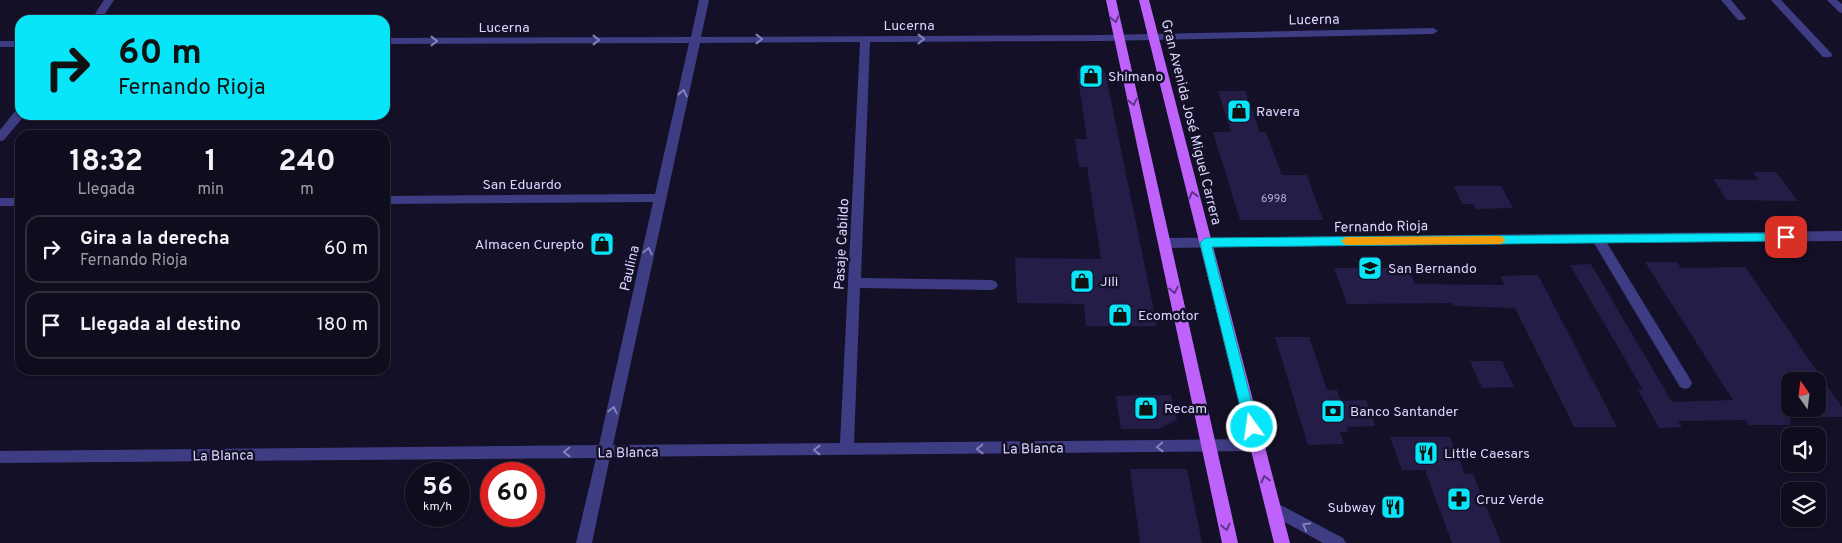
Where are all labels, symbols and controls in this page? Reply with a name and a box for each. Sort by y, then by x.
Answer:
street label: Lucerna [1288,12,1340,29]
one-way arrow [1109,14,1120,23]
street label: Lucerna [883,18,935,35]
street label: Gran Avenida José Miguel Carrera [1157,18,1224,227]
street label: Lucerna [478,20,530,37]
text: 60 m [118,32,202,76]
one-way arrow [917,33,925,44]
one-way arrow [755,34,763,44]
icon: right [35,35,100,100]
one-way arrow [592,35,600,45]
one-way arrow [430,36,438,46]
shop icon: Shimano [1078,63,1104,89]
place label: Shimano [1108,69,1163,86]
text: Fernando Rioja [118,75,266,102]
one-way arrow [678,88,688,97]
one-way arrow [1127,98,1138,107]
shop icon: Ravera [1226,98,1252,124]
place label: Ravera [1256,104,1300,121]
text: 18:32 [69,144,143,181]
text: 1 [205,144,217,181]
text: 240 [278,144,336,181]
street label: San Eduardo [482,177,562,194]
text: Llegada [78,180,135,200]
text: min [197,180,224,200]
text: m [300,180,314,200]
one-way arrow [1188,191,1199,200]
house number: 6998 [1261,192,1287,206]
street label: Pasaje Cabildo [832,198,853,290]
pin [1765,216,1807,258]
street label: Fernando Rioja [1334,218,1428,237]
icon: arrive [1772,223,1800,251]
text: Gira a la derecha [80,227,230,251]
shop icon: Almacen Curepto [589,231,615,257]
icon: right [37,235,65,263]
text: 60 m [324,237,368,261]
place label: Almacen Curepto [475,237,584,254]
street label: Paulina [617,244,644,293]
one-way arrow [642,247,653,256]
text: Fernando Rioja [80,251,187,271]
school or university icon: San Bernando [1357,255,1383,281]
place label: San Bernando [1388,261,1477,278]
shop icon: Jili [1069,268,1095,294]
place label: Jili [1100,274,1118,291]
one-way arrow [1169,286,1179,295]
shop icon: Ecomotor [1107,302,1133,328]
place label: Ecomotor [1138,308,1199,325]
icon: arrive [37,311,65,339]
text: Llegada al destino [80,313,241,337]
text: 180 m [317,313,368,337]
north arrow [1781,372,1826,418]
map controls [1781,372,1826,527]
shop icon: Recam [1133,395,1159,421]
bank icon: Banco Santander [1320,398,1346,424]
position arrow [1225,400,1277,452]
place label: Recam [1164,401,1207,418]
place label: Banco Santander [1350,404,1459,421]
one-way arrow [607,405,618,414]
button: sound [1781,427,1826,472]
street label: La Blanca [1002,440,1064,459]
restaurant icon: Little Caesars [1413,440,1439,466]
one-way arrow [1155,442,1163,452]
street label: La Blanca [597,444,659,463]
one-way arrow [975,444,983,454]
one-way arrow [813,445,821,456]
place label: Little Caesars [1444,446,1530,463]
street label: La Blanca [192,447,254,466]
one-way arrow [563,447,570,457]
speed limit sign: 60 [480,462,545,527]
text: 56 [422,472,453,504]
one-way arrow [1260,474,1271,483]
button: layers [1781,482,1826,527]
pharmacy icon: Cruz Verde [1446,486,1472,512]
place label: Cruz Verde [1476,492,1544,509]
restaurant icon: Subway [1380,494,1406,520]
text: km/h [423,499,452,515]
place label: Subway [1327,500,1376,517]
one-way arrow [1302,522,1311,532]
one-way arrow [1221,523,1231,532]

